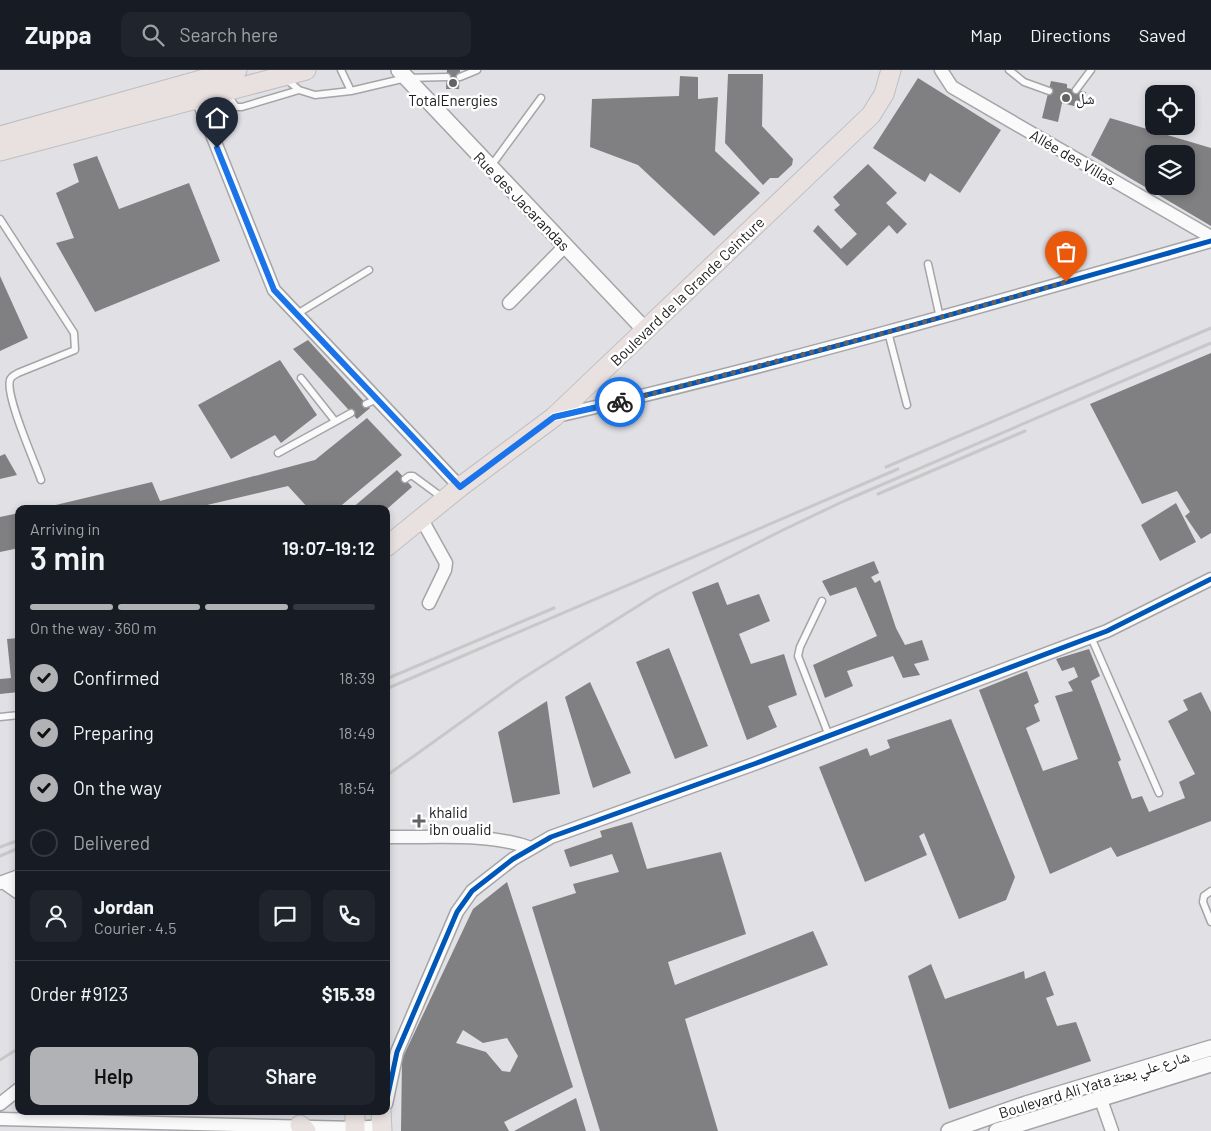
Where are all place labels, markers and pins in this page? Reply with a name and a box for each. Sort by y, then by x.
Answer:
marker: TotalEnergies [447,77,459,89]
place label: شل [1076,89,1095,109]
place label: TotalEnergies [408,91,498,109]
marker: شل [1060,92,1072,104]
pin [196,97,238,148]
pin [1045,231,1087,282]
place label: khalid ibn oualid [429,803,491,838]
marker: khalid ibn oualid [413,815,425,827]

